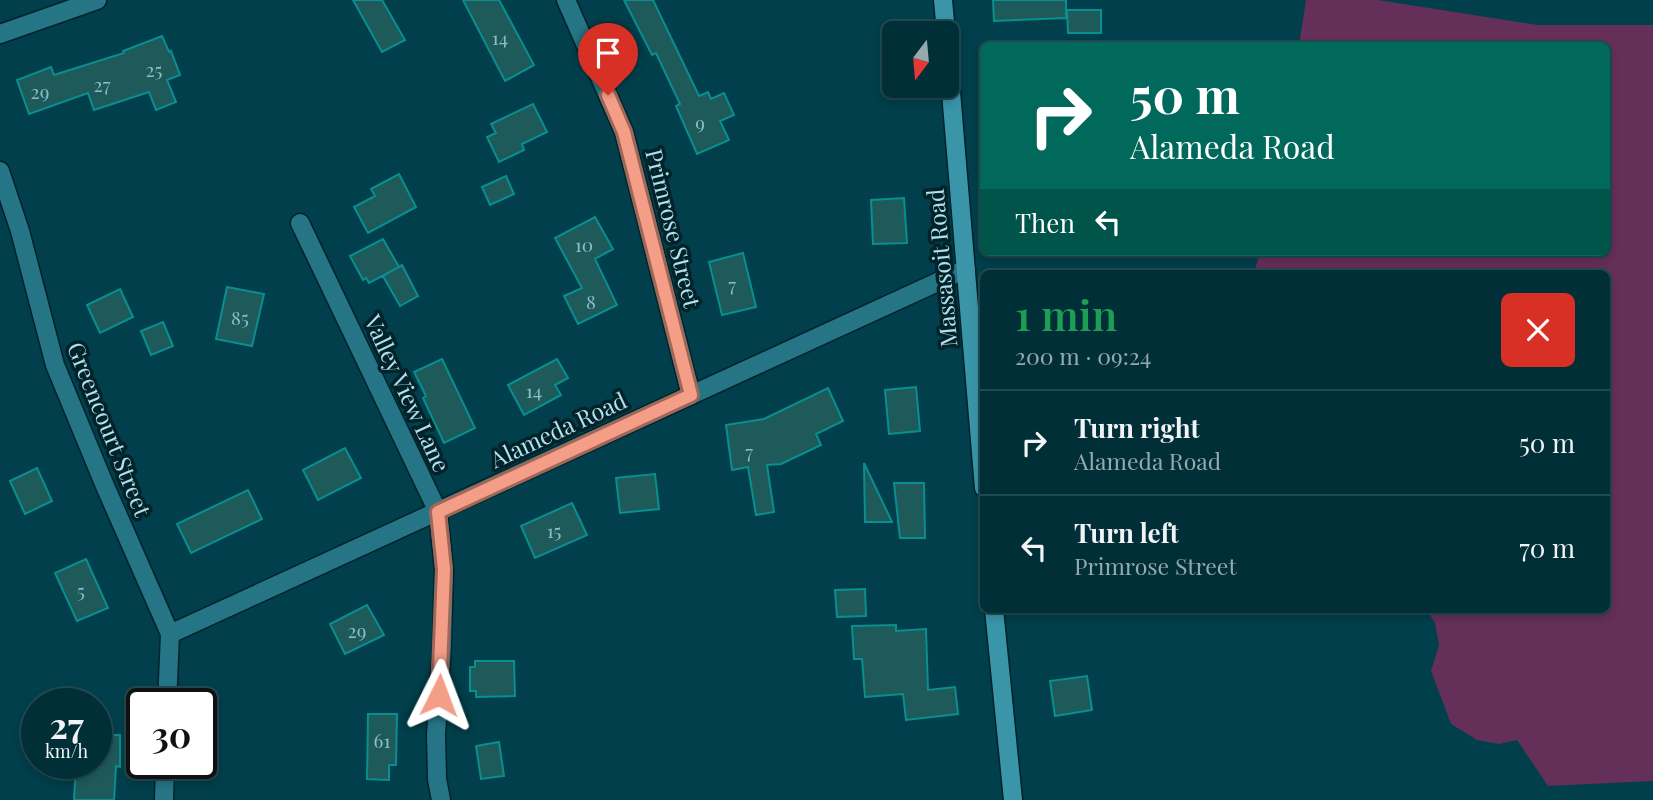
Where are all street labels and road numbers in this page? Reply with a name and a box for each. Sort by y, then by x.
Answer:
street label: Primrose Street [639,145,709,311]
street label: Massasoit Road [919,188,963,348]
street label: Valley View Lane [358,308,458,477]
street label: Greencourt Street [61,337,159,522]
street label: Alameda Road [484,384,631,475]

